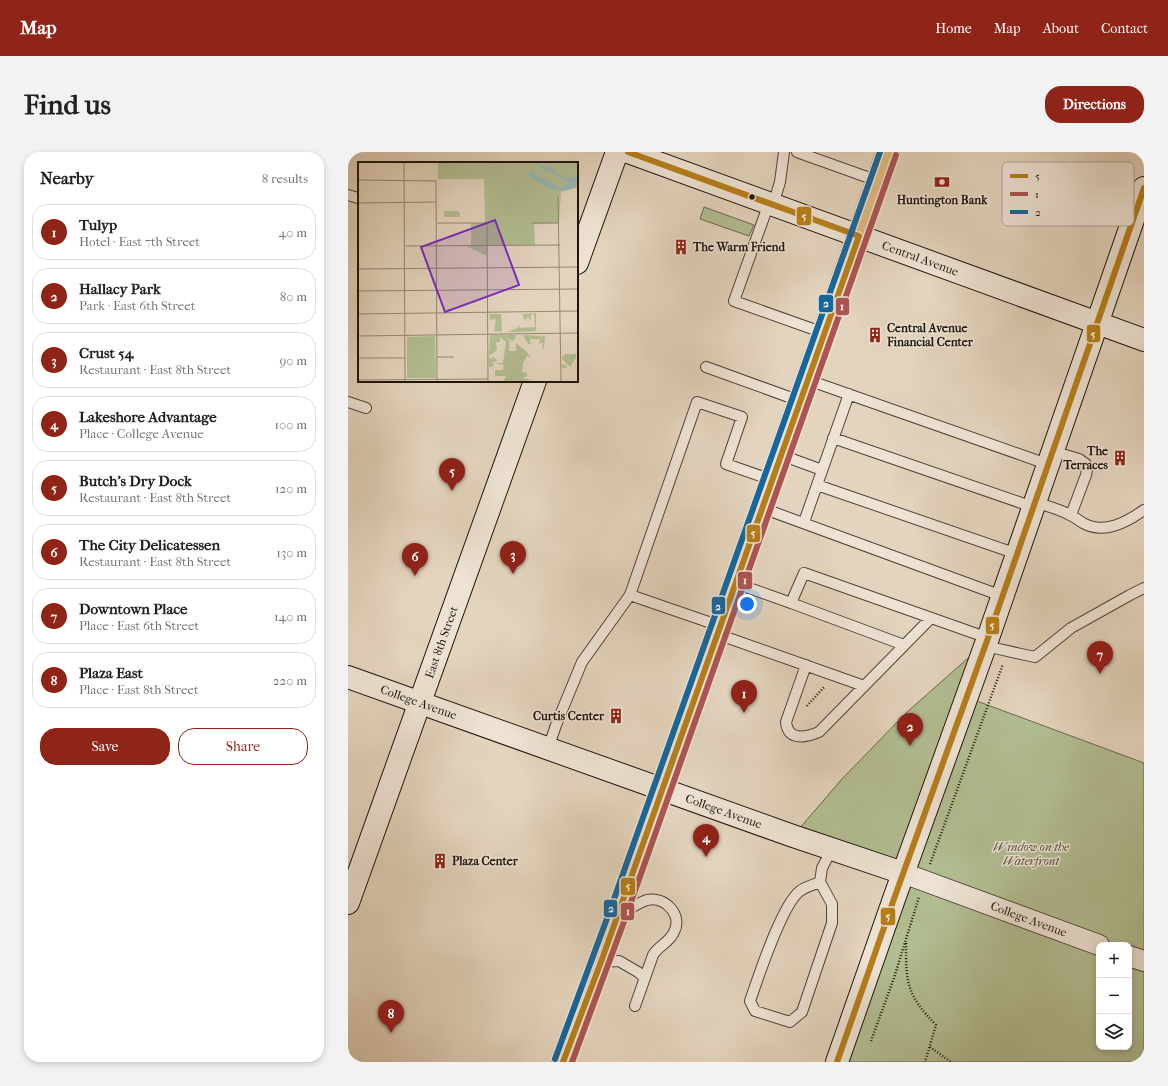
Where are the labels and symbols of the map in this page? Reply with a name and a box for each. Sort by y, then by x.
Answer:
inset map [358,162,578,382]
legend [1002,162,1134,226]
text: 5 [1035,170,1040,183]
bank icon: Huntington Bank [933,173,951,191]
text: 1 [1035,188,1039,201]
unlabelled marker [747,192,757,202]
place label: Huntington Bank [897,193,988,208]
line badge: 5 [796,206,812,226]
text: 2 [1035,206,1041,219]
text: 5 [802,210,807,223]
building icon: The Warm Friend [672,238,690,256]
street label: Central Avenue [880,238,961,279]
place label: The Warm Friend [692,240,786,254]
line badge: 2 [818,294,834,313]
text: 2 [823,297,829,310]
line badge: 1 [835,297,850,316]
text: 1 [840,300,844,313]
place label: Central Avenue Financial Center [886,321,974,349]
line badge: 5 [1086,324,1101,343]
building icon: Central Avenue Financial Center [866,326,884,344]
text: 5 [1091,328,1096,341]
place label: The Terraces [1063,444,1109,472]
building icon: The Terraces [1111,449,1129,467]
pin: 5 [439,458,465,491]
line badge: 5 [746,524,761,543]
text: 5 [751,527,756,540]
pin: 3 [500,541,526,574]
pin: 6 [402,543,428,576]
line badge: 1 [737,571,753,590]
text: 1 [743,574,747,587]
your location [737,594,757,614]
line badge: 2 [711,596,726,615]
text: 2 [715,600,721,613]
street label: East 8th Street [422,604,461,680]
line badge: 5 [985,616,1000,635]
text: 5 [990,619,995,632]
pin: 7 [1087,641,1113,674]
pin: 1 [731,680,757,713]
street label: College Avenue [378,682,459,722]
building icon: Curtis Center [607,707,625,725]
place label: Curtis Center [533,709,605,723]
pin: 2 [897,713,923,746]
street label: College Avenue [684,791,764,831]
pin: 4 [693,824,719,857]
park label: Window on the Waterfront [993,840,1070,868]
building icon: Plaza Center [431,852,449,870]
place label: Plaza Center [452,854,519,868]
line badge: 5 [620,877,636,896]
text: 5 [626,880,631,893]
line badge: 2 [603,899,618,918]
street label: College Avenue [989,899,1069,940]
text: 2 [608,902,614,915]
line badge: 1 [620,902,635,921]
text: 1 [626,905,630,918]
line badge: 5 [880,907,896,926]
text: 5 [886,910,891,923]
pin: 8 [378,1000,404,1033]

